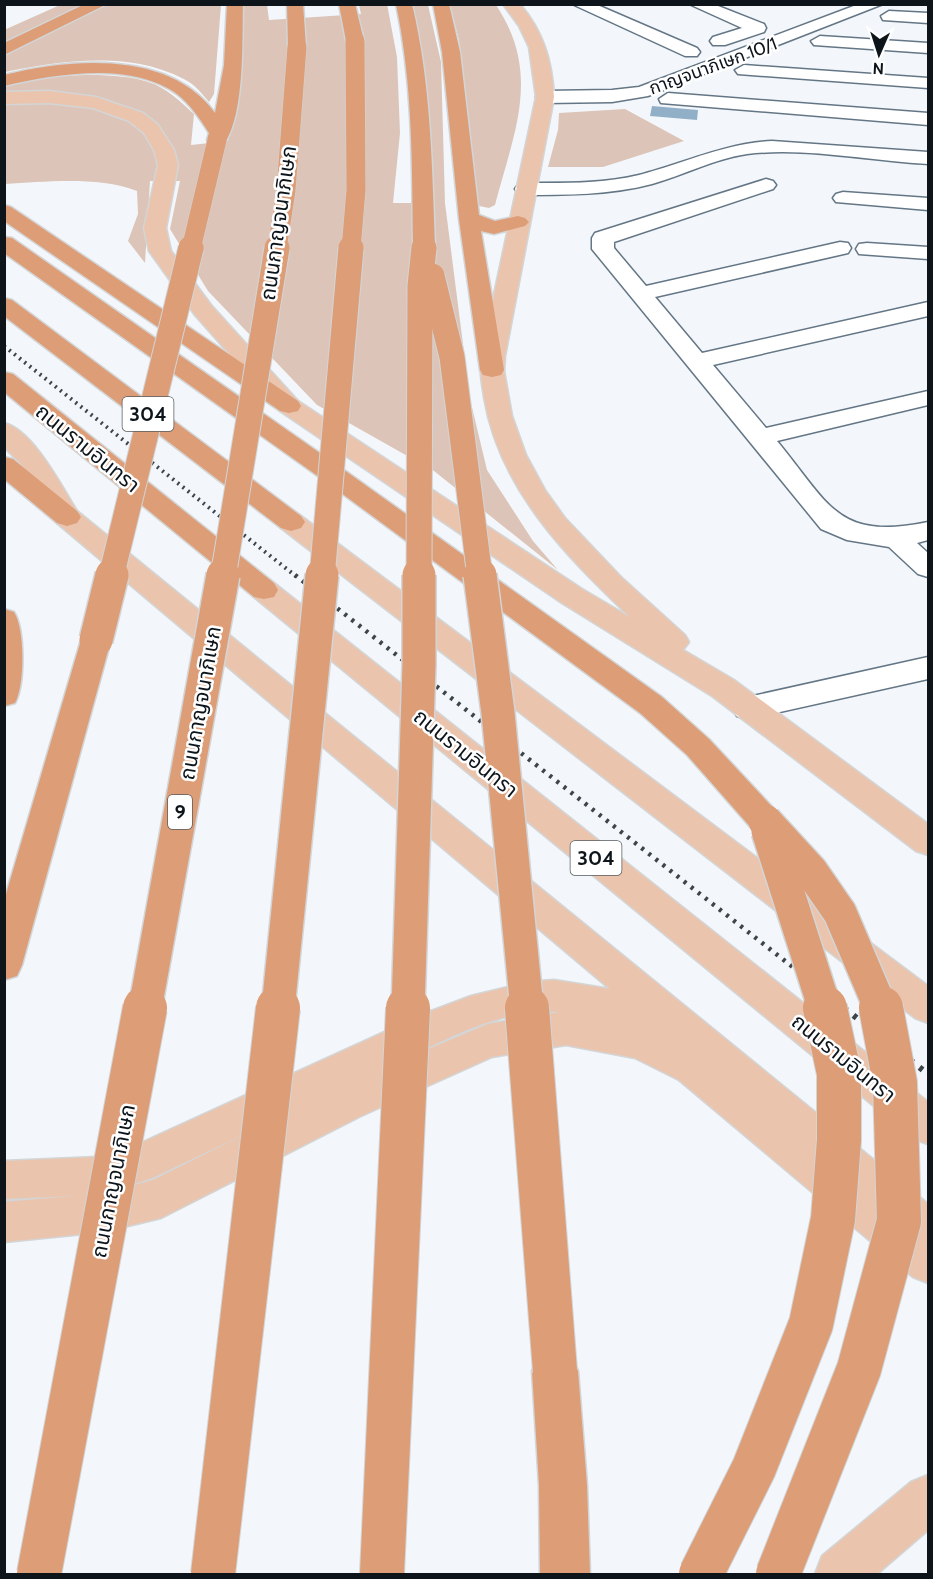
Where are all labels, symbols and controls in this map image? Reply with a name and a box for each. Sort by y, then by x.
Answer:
north arrow [849,24,909,84]
street label: กาญจนาภิเษก 10/1 [646,33,780,99]
text: N [872,59,884,78]
street label: ถนนกาญจนาภิเษก [255,144,301,302]
road number: 304 [122,397,174,431]
street label: ถนนรามอินทรา [31,398,145,498]
street label: ถนนกาญจนาภิเษก [174,624,226,782]
street label: ถนนรามอินทรา [409,703,523,803]
road number: 9 [168,795,192,829]
road number: 304 [570,841,622,875]
street label: ถนนรามอินทรา [787,1008,901,1108]
street label: ถนนกาญจนาภิเษก [86,1102,140,1260]

